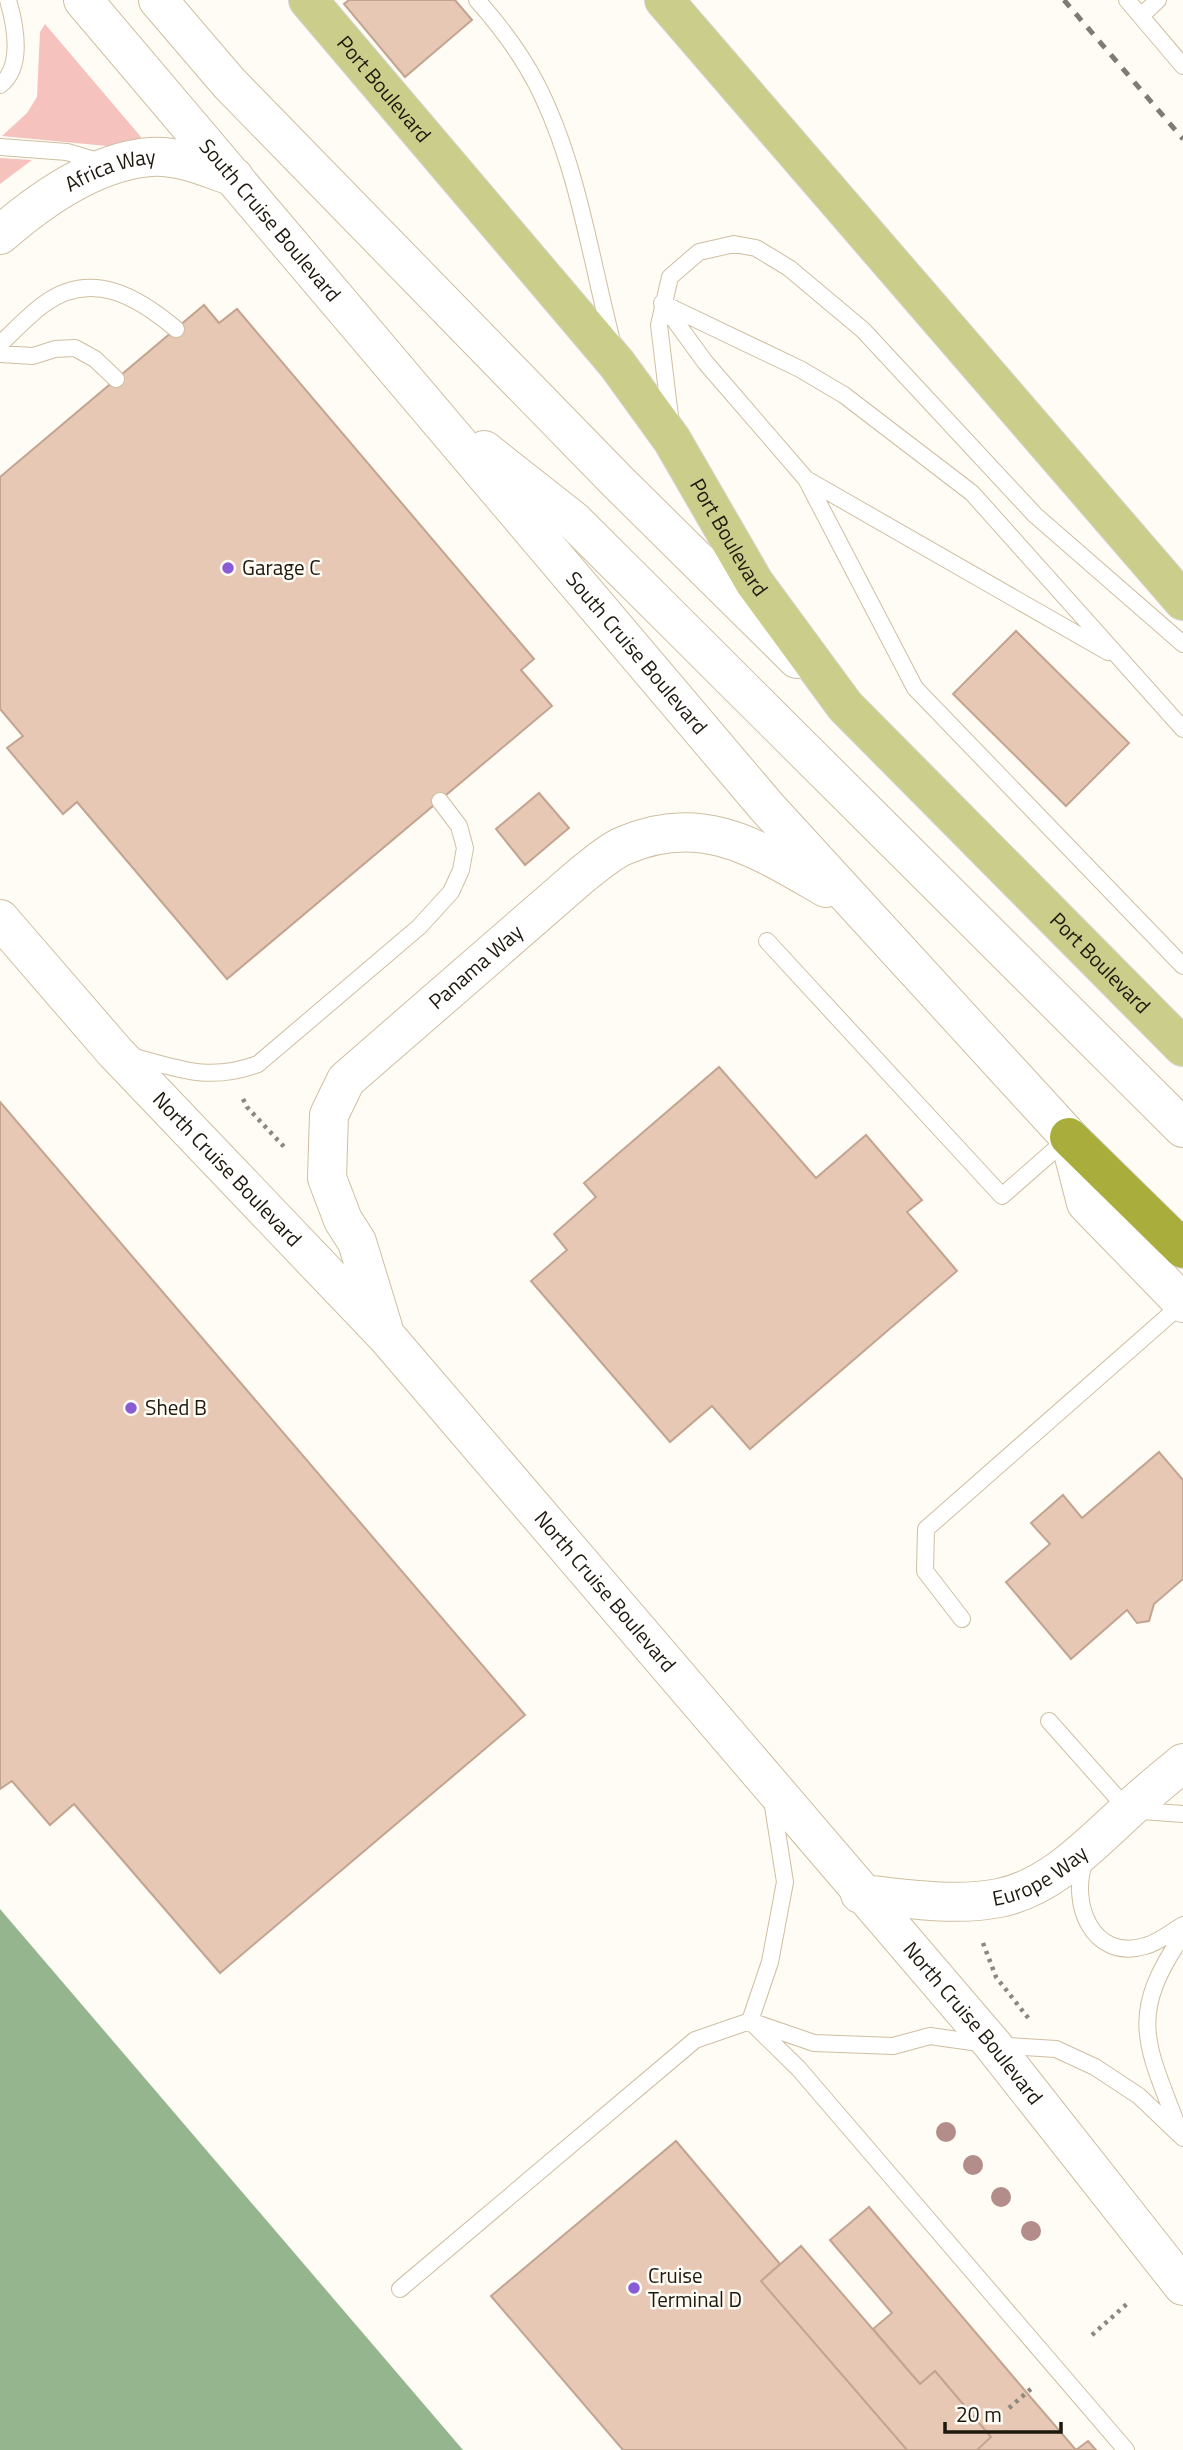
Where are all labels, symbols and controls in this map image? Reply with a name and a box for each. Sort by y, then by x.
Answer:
street label: Port Boulevard [330,28,439,149]
street label: South Cruise Boulevard [192,131,349,309]
street label: Africa Way [58,140,157,199]
street label: Port Boulevard [682,472,776,603]
place label: Garage C [242,551,321,583]
marker: Garage C [220,560,236,576]
street label: South Cruise Boulevard [559,564,716,741]
street label: Port Boulevard [1043,904,1158,1020]
street label: Panama Way [421,916,530,1017]
street label: North Cruise Boulevard [146,1084,310,1254]
place label: Shed B [145,1391,207,1423]
marker: Shed B [123,1400,139,1416]
street label: North Cruise Boulevard [527,1503,684,1679]
street label: Europe Way [989,1837,1094,1914]
street label: North Cruise Boulevard [896,1934,1051,2111]
place label: Cruise Terminal D [648,2259,742,2315]
marker: Cruise Terminal D [626,2280,642,2296]
scale bar [945,2390,1060,2434]
text: 20 m [956,2398,1002,2430]

